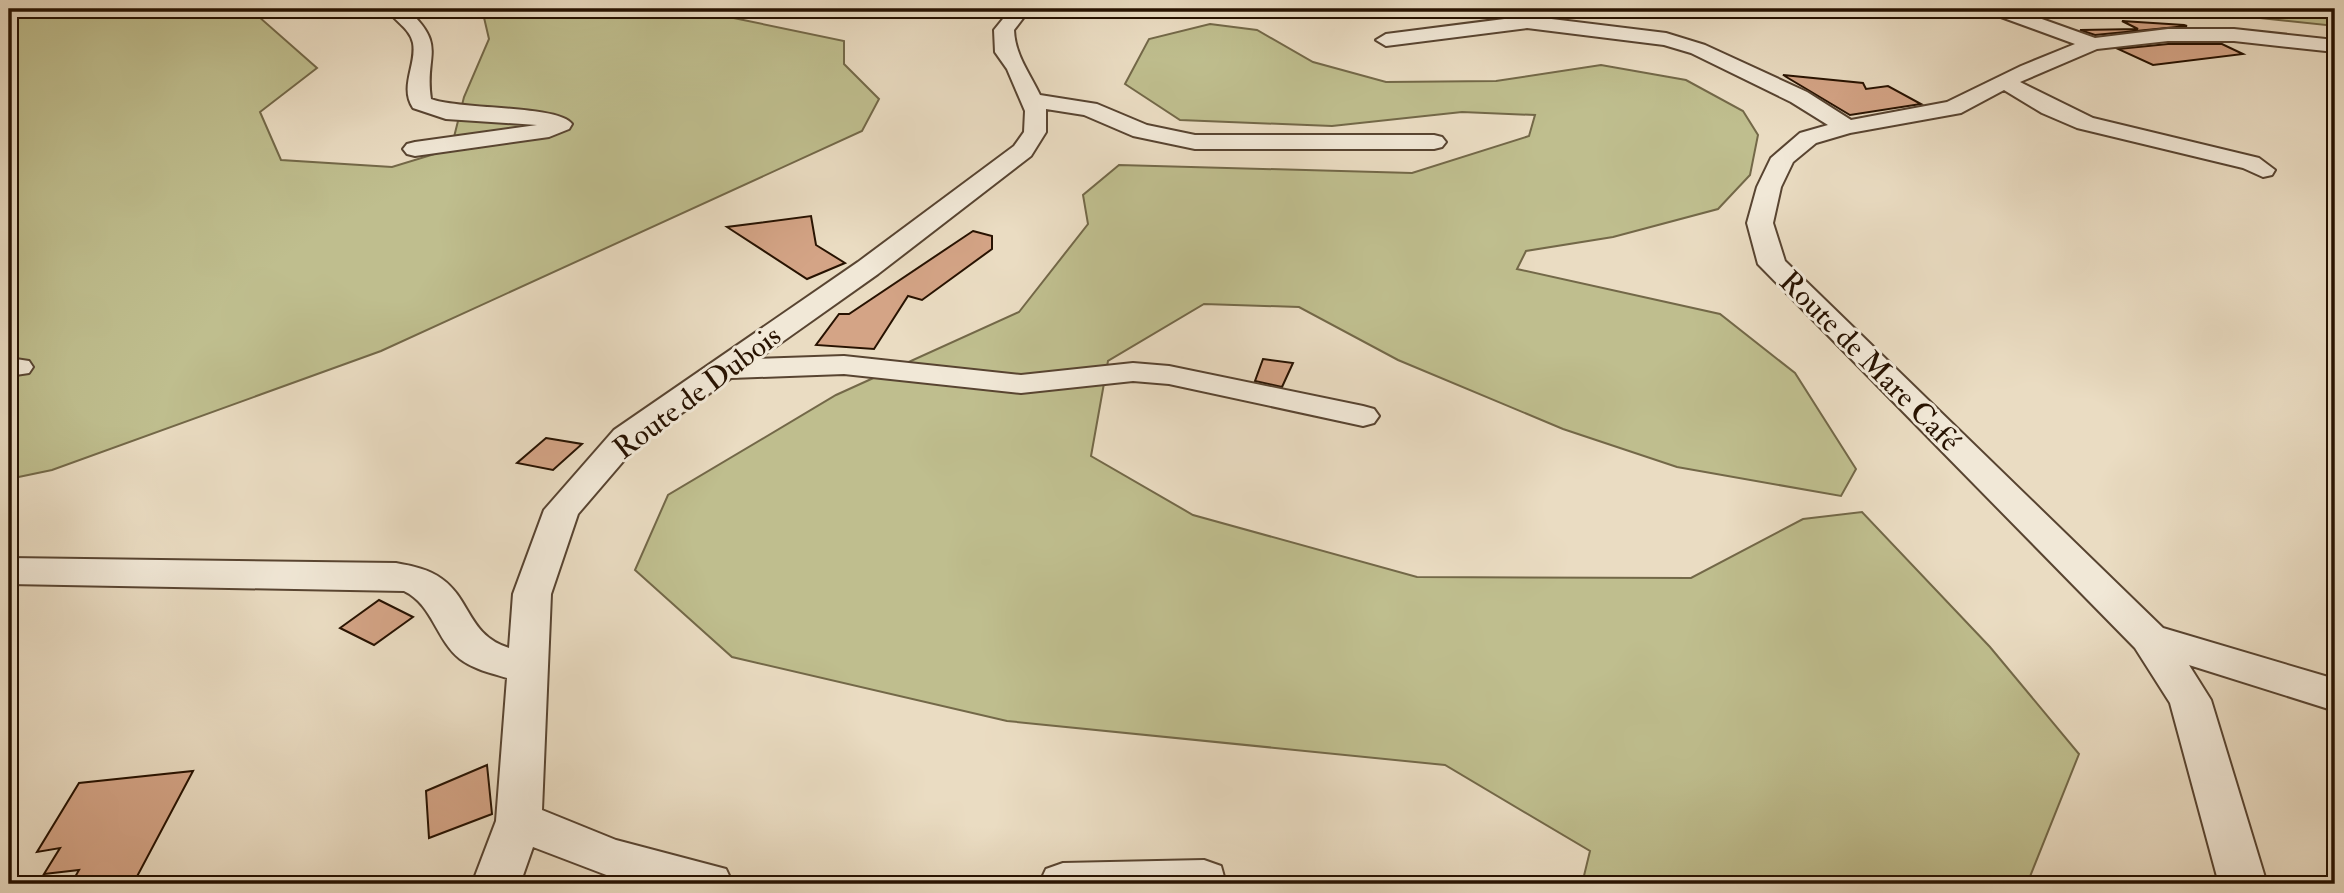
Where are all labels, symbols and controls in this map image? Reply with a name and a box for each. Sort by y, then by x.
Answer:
street label: Route de Mare Café [1771,263,1968,460]
street label: Route de Dubois [606,317,788,467]

